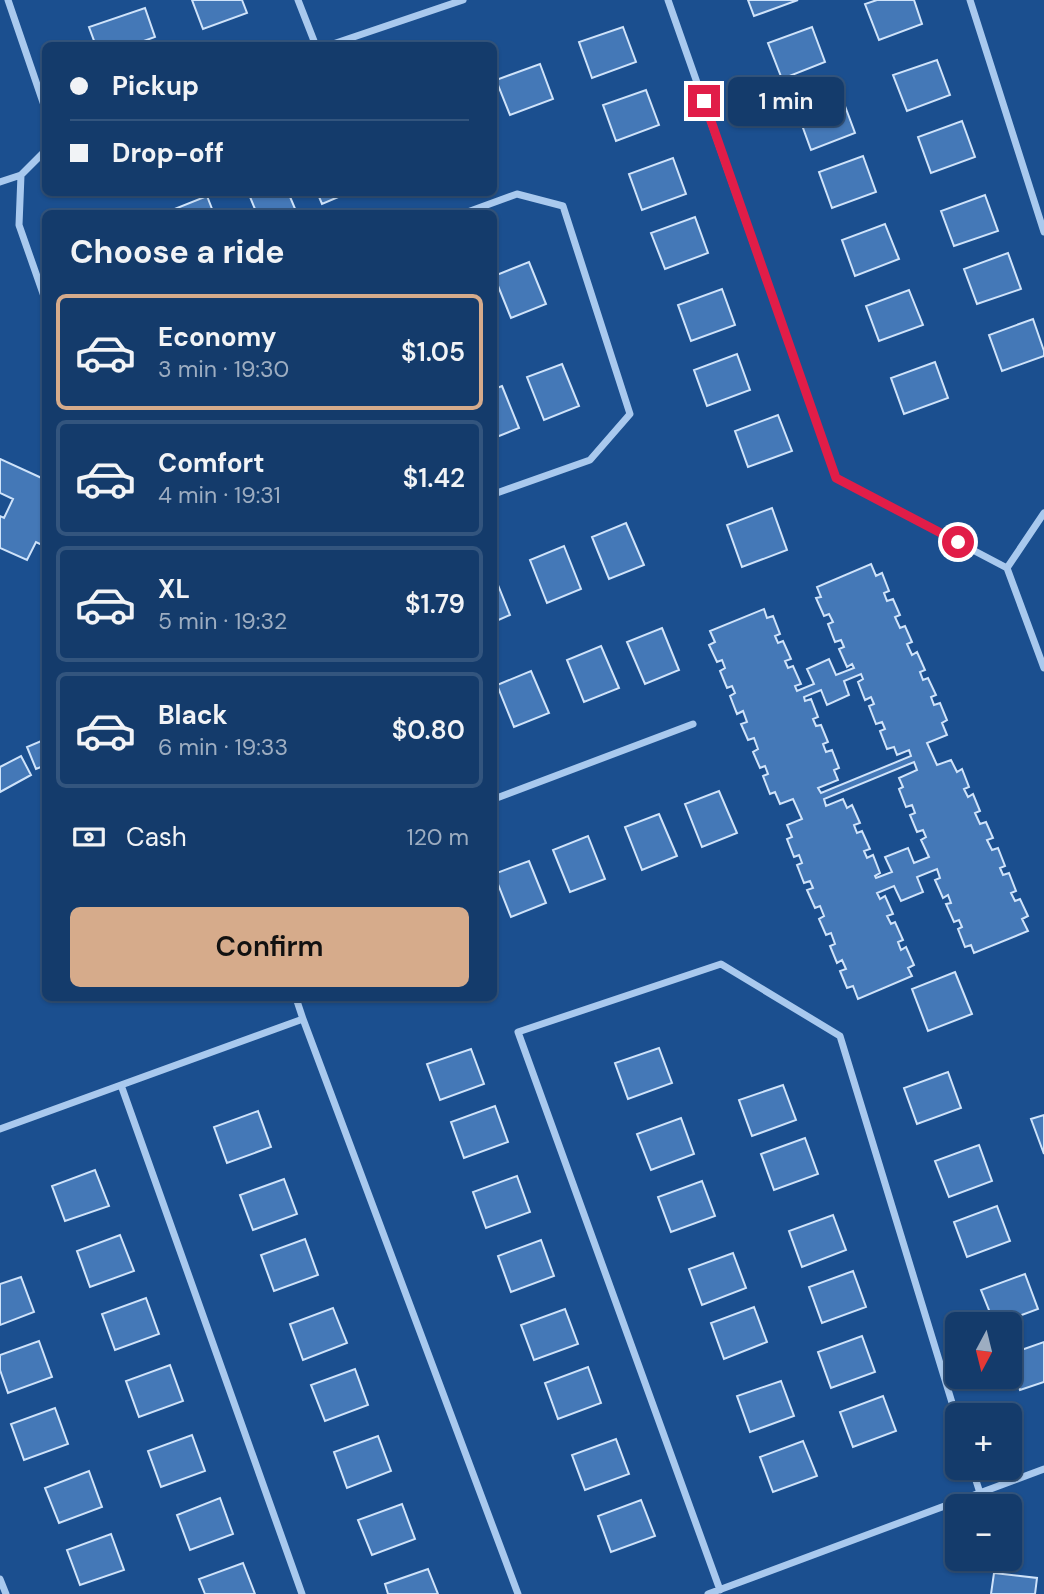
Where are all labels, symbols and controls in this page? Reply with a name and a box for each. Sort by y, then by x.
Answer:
text: Pickup [112,69,199,103]
callout: 1 min [728,76,844,126]
route end [688,85,720,117]
text: 1 min [759,86,813,116]
text: Drop-off [112,136,224,170]
text: Choose a ride [70,231,285,273]
text: Economy [158,320,276,354]
icon: car [74,321,137,384]
text: $1.05 [401,335,465,369]
text: 3 min · 19:30 [158,354,289,384]
text: Comfort [158,446,264,480]
icon: car [74,447,137,510]
text: $1.42 [403,461,465,495]
text: 4 min · 19:31 [158,480,281,510]
route start [942,526,974,558]
text: XL [158,572,190,606]
icon: car [74,573,137,636]
text: $1.79 [405,587,465,621]
text: 5 min · 19:32 [158,606,287,636]
text: Black [158,698,228,732]
icon: car [74,699,137,762]
text: $0.80 [392,713,465,747]
text: 6 min · 19:33 [158,732,288,762]
icon: cash [70,818,108,856]
text: Cash [126,820,187,854]
text: 120 m [406,822,469,852]
button: Confirm [70,907,469,987]
north arrow [945,1312,1022,1390]
map controls [945,1312,1022,1571]
button: + [945,1403,1022,1480]
button: − [945,1494,1022,1571]

